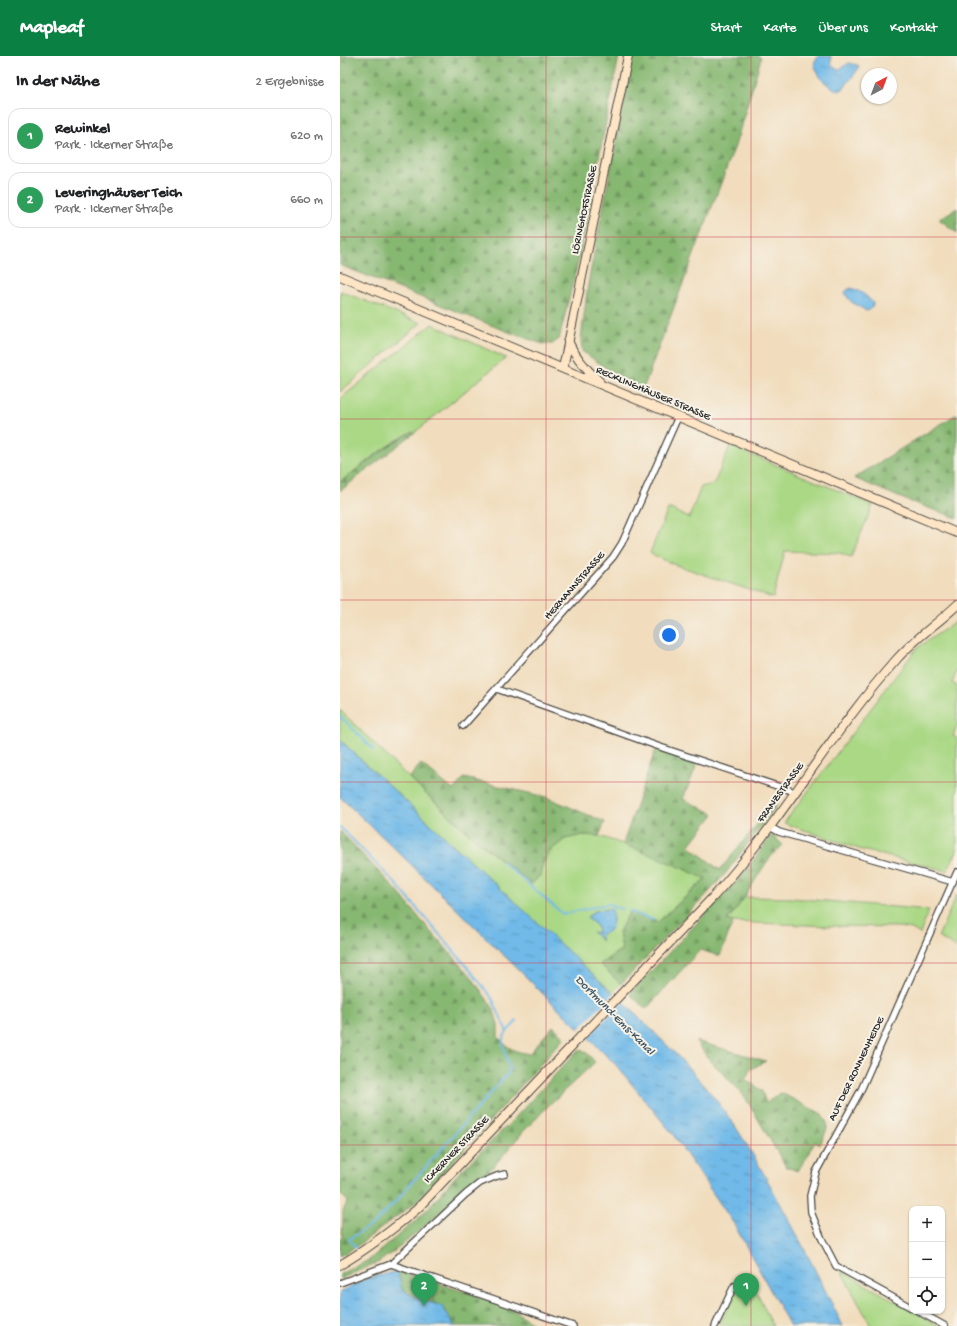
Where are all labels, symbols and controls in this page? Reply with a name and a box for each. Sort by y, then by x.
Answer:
text: Mapleaf [20,17,83,40]
text: Start [711,20,741,37]
text: Karte [763,20,797,37]
text: Über uns [819,20,868,37]
text: Kontakt [890,20,937,37]
north arrow [861,68,897,104]
text: In der Nähe [16,72,99,92]
text: 2 Ergebnisse [256,75,324,90]
text: Rewinkel [55,120,110,138]
text: 1 [27,129,33,144]
text: 620 m [290,129,323,144]
text: Park · Ickerner Straße [55,138,173,153]
street label: LÖRINGHOFSTRASSE [570,163,601,255]
text: Leveringhäuser Teich [55,184,182,202]
text: 2 [27,193,33,208]
text: 660 m [290,193,323,208]
text: Park · Ickerner Straße [55,202,173,217]
street label: RECKLINGHÄUSER STRASSE [594,364,713,424]
street label: HERMANNSTRASSE [542,549,608,622]
your location [659,625,679,645]
street label: FRANZSTRASSE [755,760,807,826]
water label: Dortmund-Ems-Kanal [571,973,657,1059]
street label: AUF DER RONNENHEIDE [827,1014,888,1123]
street label: ICKERNER STRASSE [422,1113,493,1186]
map controls [909,1206,945,1314]
button: + [909,1206,945,1242]
button: − [909,1242,945,1278]
pin: 2 [411,1273,437,1306]
pin: 1 [733,1273,759,1306]
button: locate [909,1278,945,1314]

